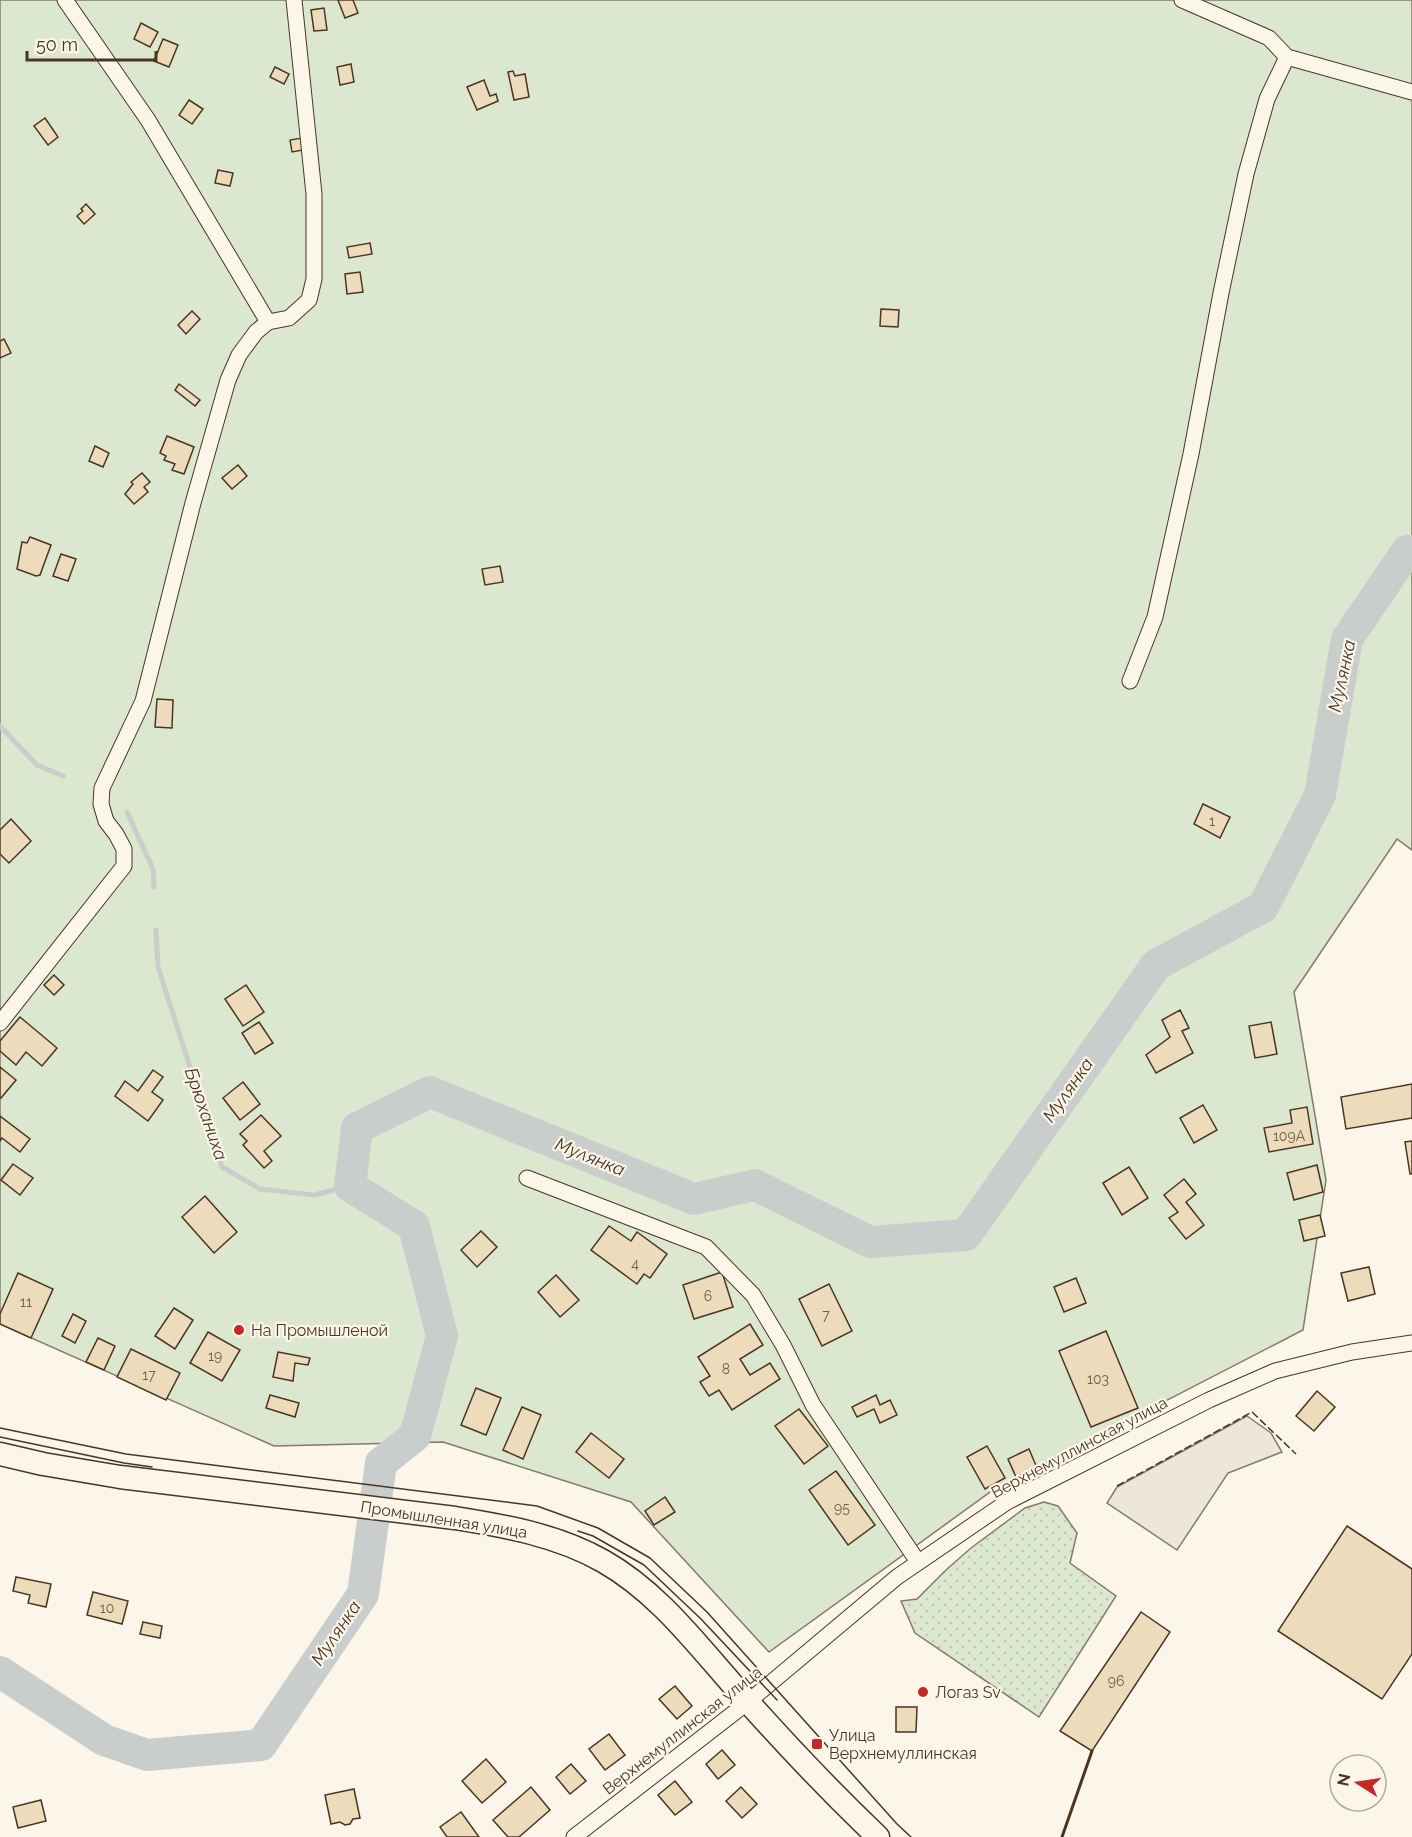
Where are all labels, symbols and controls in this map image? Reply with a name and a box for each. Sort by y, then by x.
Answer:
scale bar [27,24,156,62]
text: 50 m [36,34,78,55]
water label: Мулянка [1324,638,1359,714]
house number: 1 [1209,813,1215,829]
water label: Мулянка [1038,1054,1097,1126]
water label: Брюханиха [181,1065,232,1163]
house number: 109А [1273,1128,1306,1144]
water label: Мулянка [552,1133,628,1180]
house number: 4 [631,1256,639,1272]
house number: 6 [704,1288,712,1304]
house number: 11 [20,1294,32,1310]
house number: 7 [822,1307,830,1323]
place label: На Промышленой [251,1321,388,1340]
marker: На Промышленой [232,1323,246,1337]
house number: 19 [208,1348,222,1364]
house number: 8 [722,1361,730,1377]
house number: 17 [142,1367,156,1383]
house number: 103 [1087,1371,1109,1387]
street label: Верхнемуллинская улица [988,1393,1170,1502]
street label: Промышленная улица [359,1497,529,1542]
house number: 95 [834,1500,850,1516]
water label: Мулянка [306,1596,365,1669]
house number: 10 [100,1600,114,1616]
street label: Верхнемуллинская улица [599,1662,766,1798]
house number: 96 [1108,1673,1124,1689]
place label: Логаз Sv [935,1683,1001,1702]
marker: Логаз Sv [916,1685,930,1699]
place label: Улица Верхнемуллинская [829,1726,977,1763]
marker: Улица Верхнемуллинская [810,1737,824,1751]
north arrow [1328,1753,1388,1813]
text: N [1333,1772,1354,1788]

